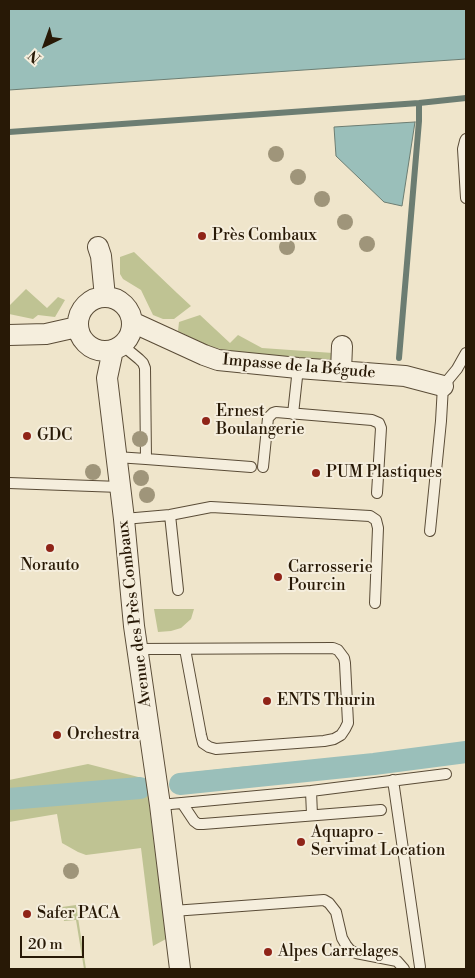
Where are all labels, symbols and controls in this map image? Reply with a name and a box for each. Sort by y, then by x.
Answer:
north arrow [20,20,70,70]
text: N [25,46,45,67]
place label: Près Combaux [212,226,317,246]
marker: Près Combaux [196,230,208,242]
street label: Impasse de la Bégude [222,351,376,383]
place label: Ernest Boulangerie [216,402,304,440]
marker: Ernest Boulangerie [200,415,212,427]
place label: GDC [37,426,72,446]
marker: GDC [21,430,33,442]
place label: PUM Plastiques [326,463,442,483]
marker: PUM Plastiques [310,467,322,479]
street label: Avenue des Près Combaux [114,520,156,708]
marker: Norauto [44,542,56,554]
place label: Norauto [20,556,80,576]
place label: Carrosserie Pourcin [288,558,373,596]
marker: Carrosserie Pourcin [272,571,284,583]
place label: ENTS Thurin [277,691,375,711]
marker: ENTS Thurin [261,695,273,707]
place label: Orchestra [67,725,140,745]
marker: Orchestra [51,729,63,741]
place label: Aquapro - Servimat Location [311,823,445,861]
marker: Aquapro - Servimat Location [295,836,307,848]
place label: Safer PACA [37,904,120,924]
marker: Safer PACA [21,908,33,920]
scale bar [22,926,86,958]
text: 20 m [28,935,63,954]
place label: Alpes Carrelages [278,942,399,962]
marker: Alpes Carrelages [262,946,274,958]

